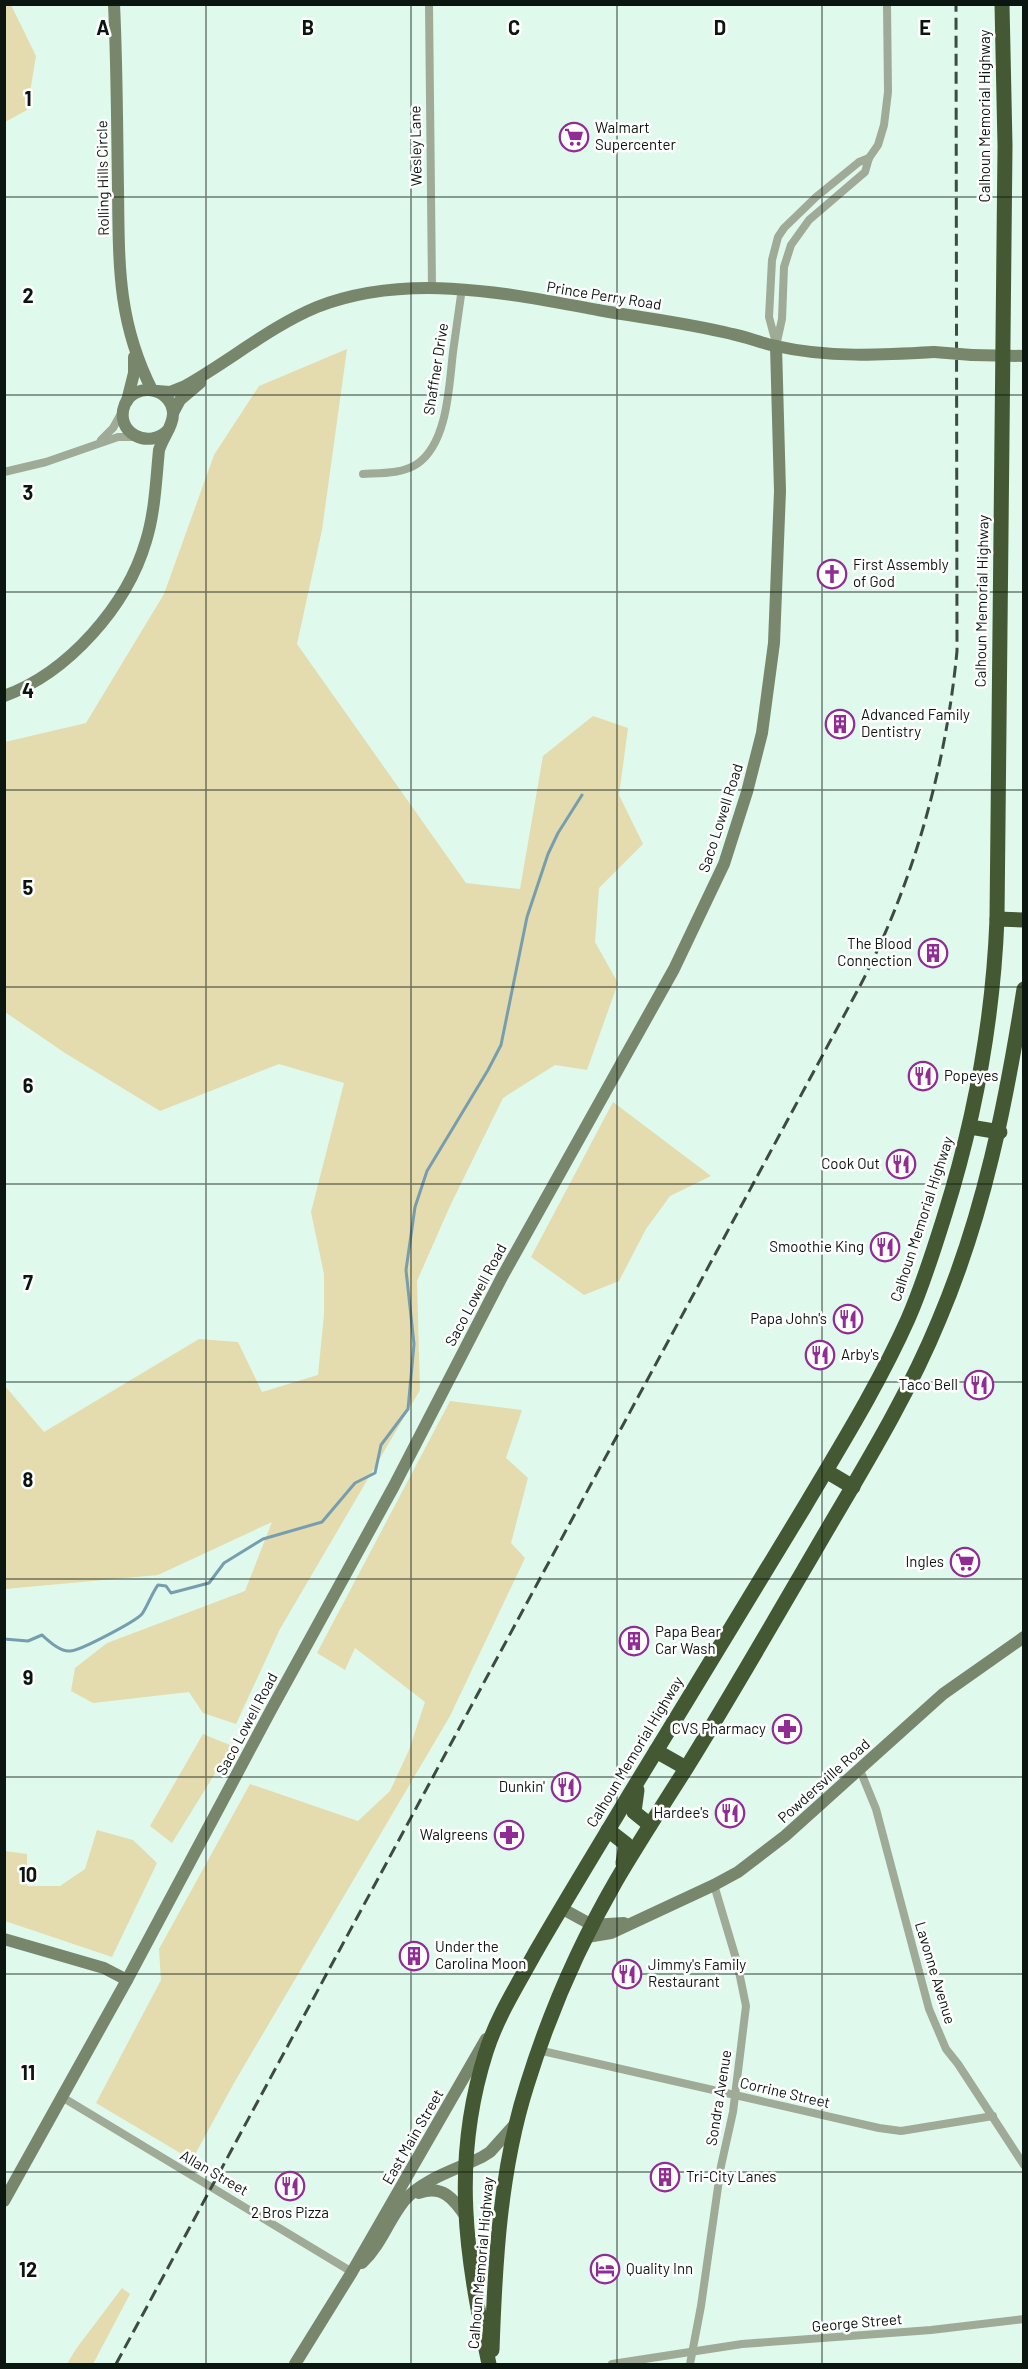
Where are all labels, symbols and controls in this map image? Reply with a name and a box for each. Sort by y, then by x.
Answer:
text: A [96,15,110,39]
text: B [302,15,314,39]
text: C [508,15,520,39]
text: D [714,15,726,39]
text: E [919,15,931,39]
street label: Calhoun Memorial Highway [975,30,993,202]
text: 1 [24,86,32,110]
street label: Wesley Lane [405,105,425,187]
place label: Walmart Supercenter [595,118,676,153]
street label: Rolling Hills Circle [92,120,112,236]
supermarket icon: Walmart Supercenter [558,121,590,153]
street label: Prince Perry Road [546,277,663,313]
text: 2 [22,283,34,307]
street label: Shaffner Drive [419,322,451,416]
text: 3 [23,480,33,504]
street label: Calhoun Memorial Highway [970,514,992,688]
place label: First Assembly of God [853,555,949,590]
church icon: First Assembly of God [816,558,848,590]
text: 4 [22,678,34,702]
place label: Advanced Family Dentistry [861,705,970,740]
building icon: Advanced Family Dentistry [824,708,856,740]
street label: Saco Lowell Road [694,761,746,874]
text: 5 [23,875,34,899]
place label: The Blood Connection [837,934,912,969]
building icon: The Blood Connection [917,937,949,969]
restaurant icon: Popeyes [907,1060,939,1092]
place label: Popeyes [944,1066,999,1084]
text: 6 [23,1073,34,1097]
street label: Calhoun Memorial Highway [886,1134,956,1304]
restaurant icon: Cook Out [885,1148,917,1180]
place label: Cook Out [821,1154,880,1172]
restaurant icon: Smoothie King [869,1231,901,1263]
place label: Smoothie King [769,1237,864,1255]
street label: Saco Lowell Road [441,1240,510,1349]
text: 7 [23,1270,33,1294]
restaurant icon: Papa John's [832,1303,864,1335]
place label: Papa John's [750,1309,827,1327]
restaurant icon: Arby's [804,1339,836,1371]
place label: Arby's [841,1345,879,1363]
restaurant icon: Taco Bell [963,1369,995,1401]
place label: Taco Bell [899,1375,958,1393]
text: 8 [23,1467,34,1491]
supermarket icon: Ingles [949,1546,981,1578]
place label: Ingles [905,1552,944,1570]
place label: Papa Bear Car Wash [655,1622,721,1657]
building icon: Papa Bear Car Wash [618,1625,650,1657]
text: 9 [23,1665,33,1689]
street label: Saco Lowell Road [212,1669,281,1778]
street label: Calhoun Memorial Highway [582,1673,686,1830]
pharmacy icon: CVS Pharmacy [771,1713,803,1745]
place label: CVS Pharmacy [672,1719,766,1737]
street label: Powdersville Road [774,1734,873,1826]
restaurant icon: Dunkin' [550,1771,582,1803]
place label: Dunkin' [499,1777,545,1795]
restaurant icon: Hardee's [714,1797,746,1829]
place label: Hardee's [653,1803,709,1821]
pharmacy icon: Walgreens [493,1819,525,1851]
place label: Walgreens [420,1825,488,1843]
text: 10 [19,1862,37,1886]
street label: Lavonne Avenue [912,1919,960,2026]
place label: Under the Carolina Moon [435,1937,526,1972]
building icon: Under the Carolina Moon [398,1940,430,1972]
place label: Jimmy's Family Restaurant [648,1955,746,1990]
restaurant icon: Jimmy's Family Restaurant [611,1958,643,1990]
street label: Sondra Avenue [702,2049,734,2147]
text: 11 [21,2060,35,2084]
street label: Corrine Street [738,2073,832,2111]
street label: East Main Street [378,2086,447,2187]
street label: Allan Street [177,2145,252,2199]
building icon: Tri-City Lanes [649,2161,681,2193]
place label: Tri-City Lanes [686,2167,776,2185]
restaurant icon: 2 Bros Pizza [274,2170,306,2202]
street label: Calhoun Memorial Highway [464,2176,497,2350]
place label: 2 Bros Pizza [251,2203,329,2221]
hotel icon: Quality Inn [589,2253,621,2285]
text: 12 [19,2257,37,2281]
place label: Quality Inn [626,2259,693,2277]
street label: George Street [811,2309,903,2335]

